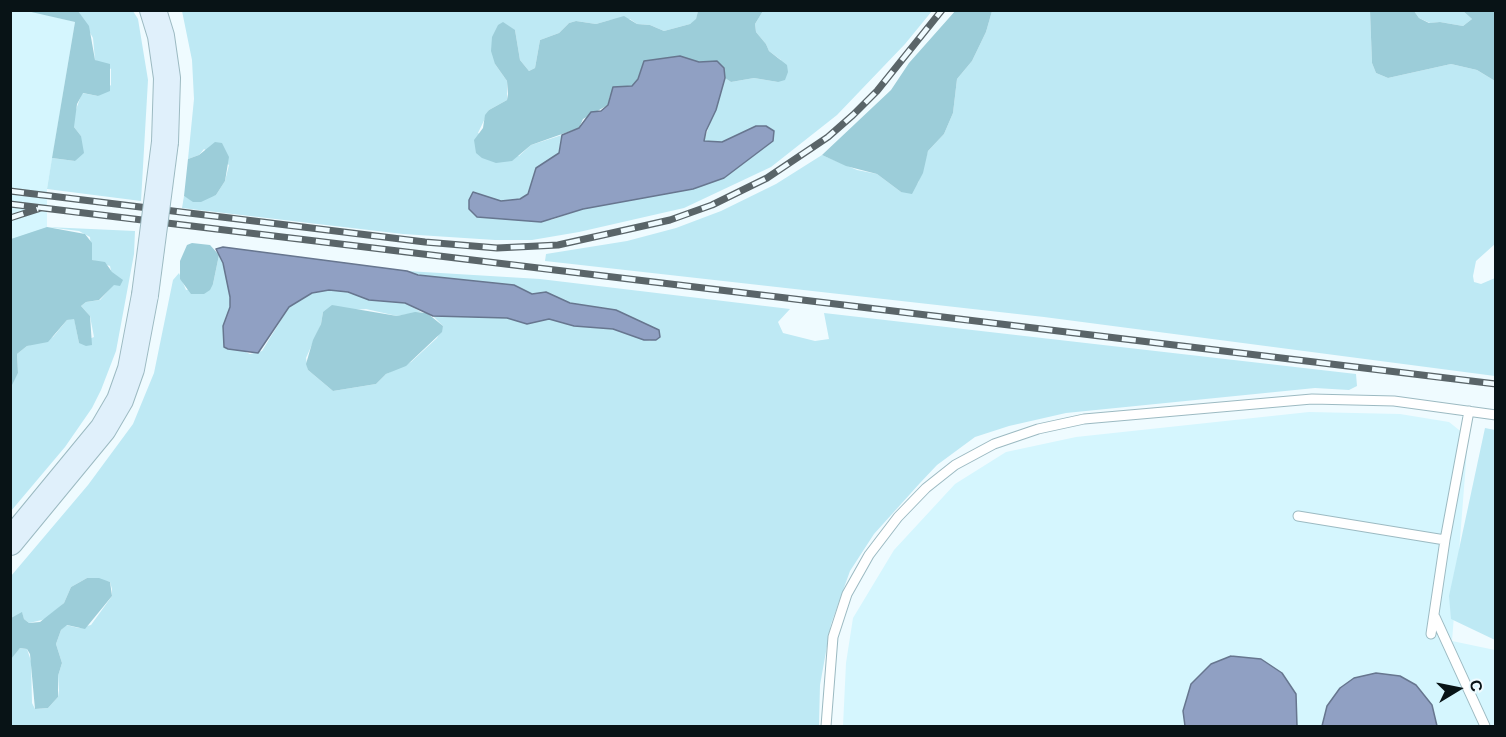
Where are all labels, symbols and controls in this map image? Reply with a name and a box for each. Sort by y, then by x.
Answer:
north arrow [1428,659,1488,719]
text: С [1467,679,1486,693]

